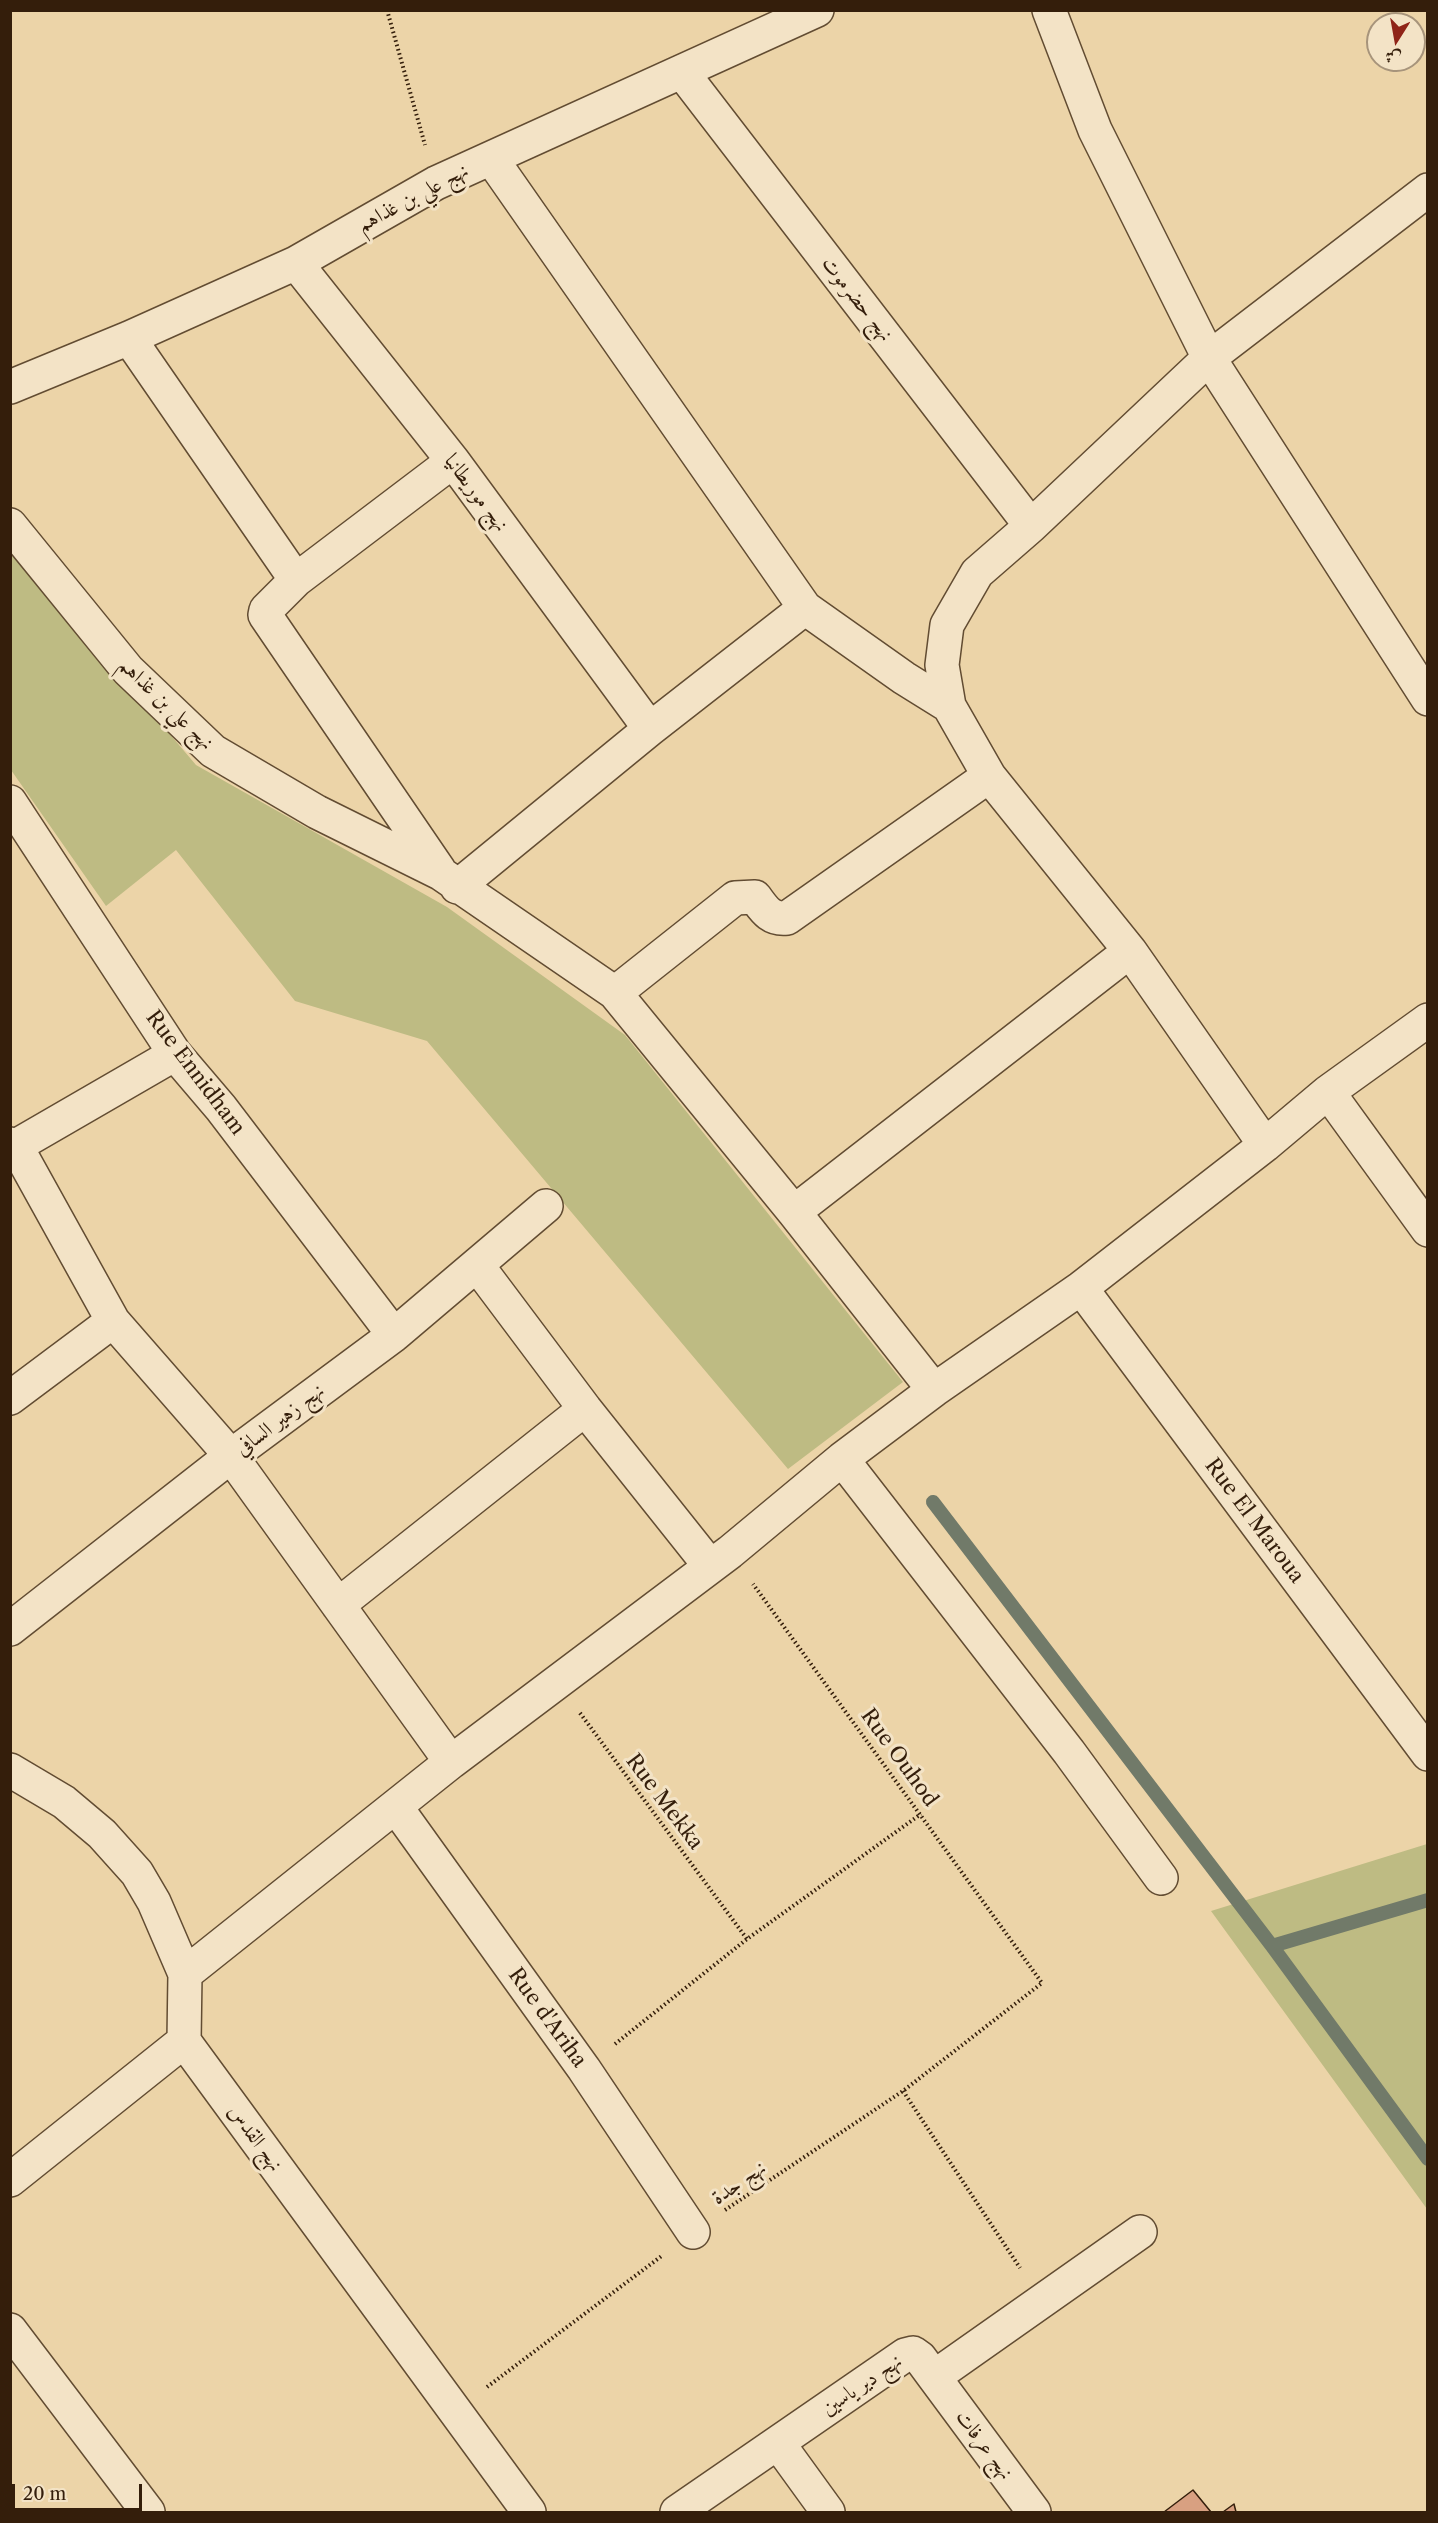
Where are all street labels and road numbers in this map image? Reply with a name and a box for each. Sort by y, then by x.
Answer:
street label: نهج علي بن غذاهم [353,158,473,238]
street label: نهج حضرموت [816,251,898,347]
street label: نهج موريطانيا [439,449,513,537]
street label: نهج علي بن غذاهم [113,652,219,756]
street label: Rue Ennidham [140,1006,250,1140]
street label: نهج زهير السافي [230,1378,330,1462]
street label: Rue El Maroua [1199,1454,1309,1588]
street label: Rue Ouhod [855,1704,943,1812]
street label: Rue Mekka [620,1749,708,1855]
street label: Rue d'Ariha [503,1963,591,2073]
street label: نهج القدس [222,2099,288,2177]
street label: نهج جدة [707,2156,771,2210]
street label: نهج دير ياسين [817,2349,907,2421]
street label: نهج عرفات [950,2405,1018,2485]

